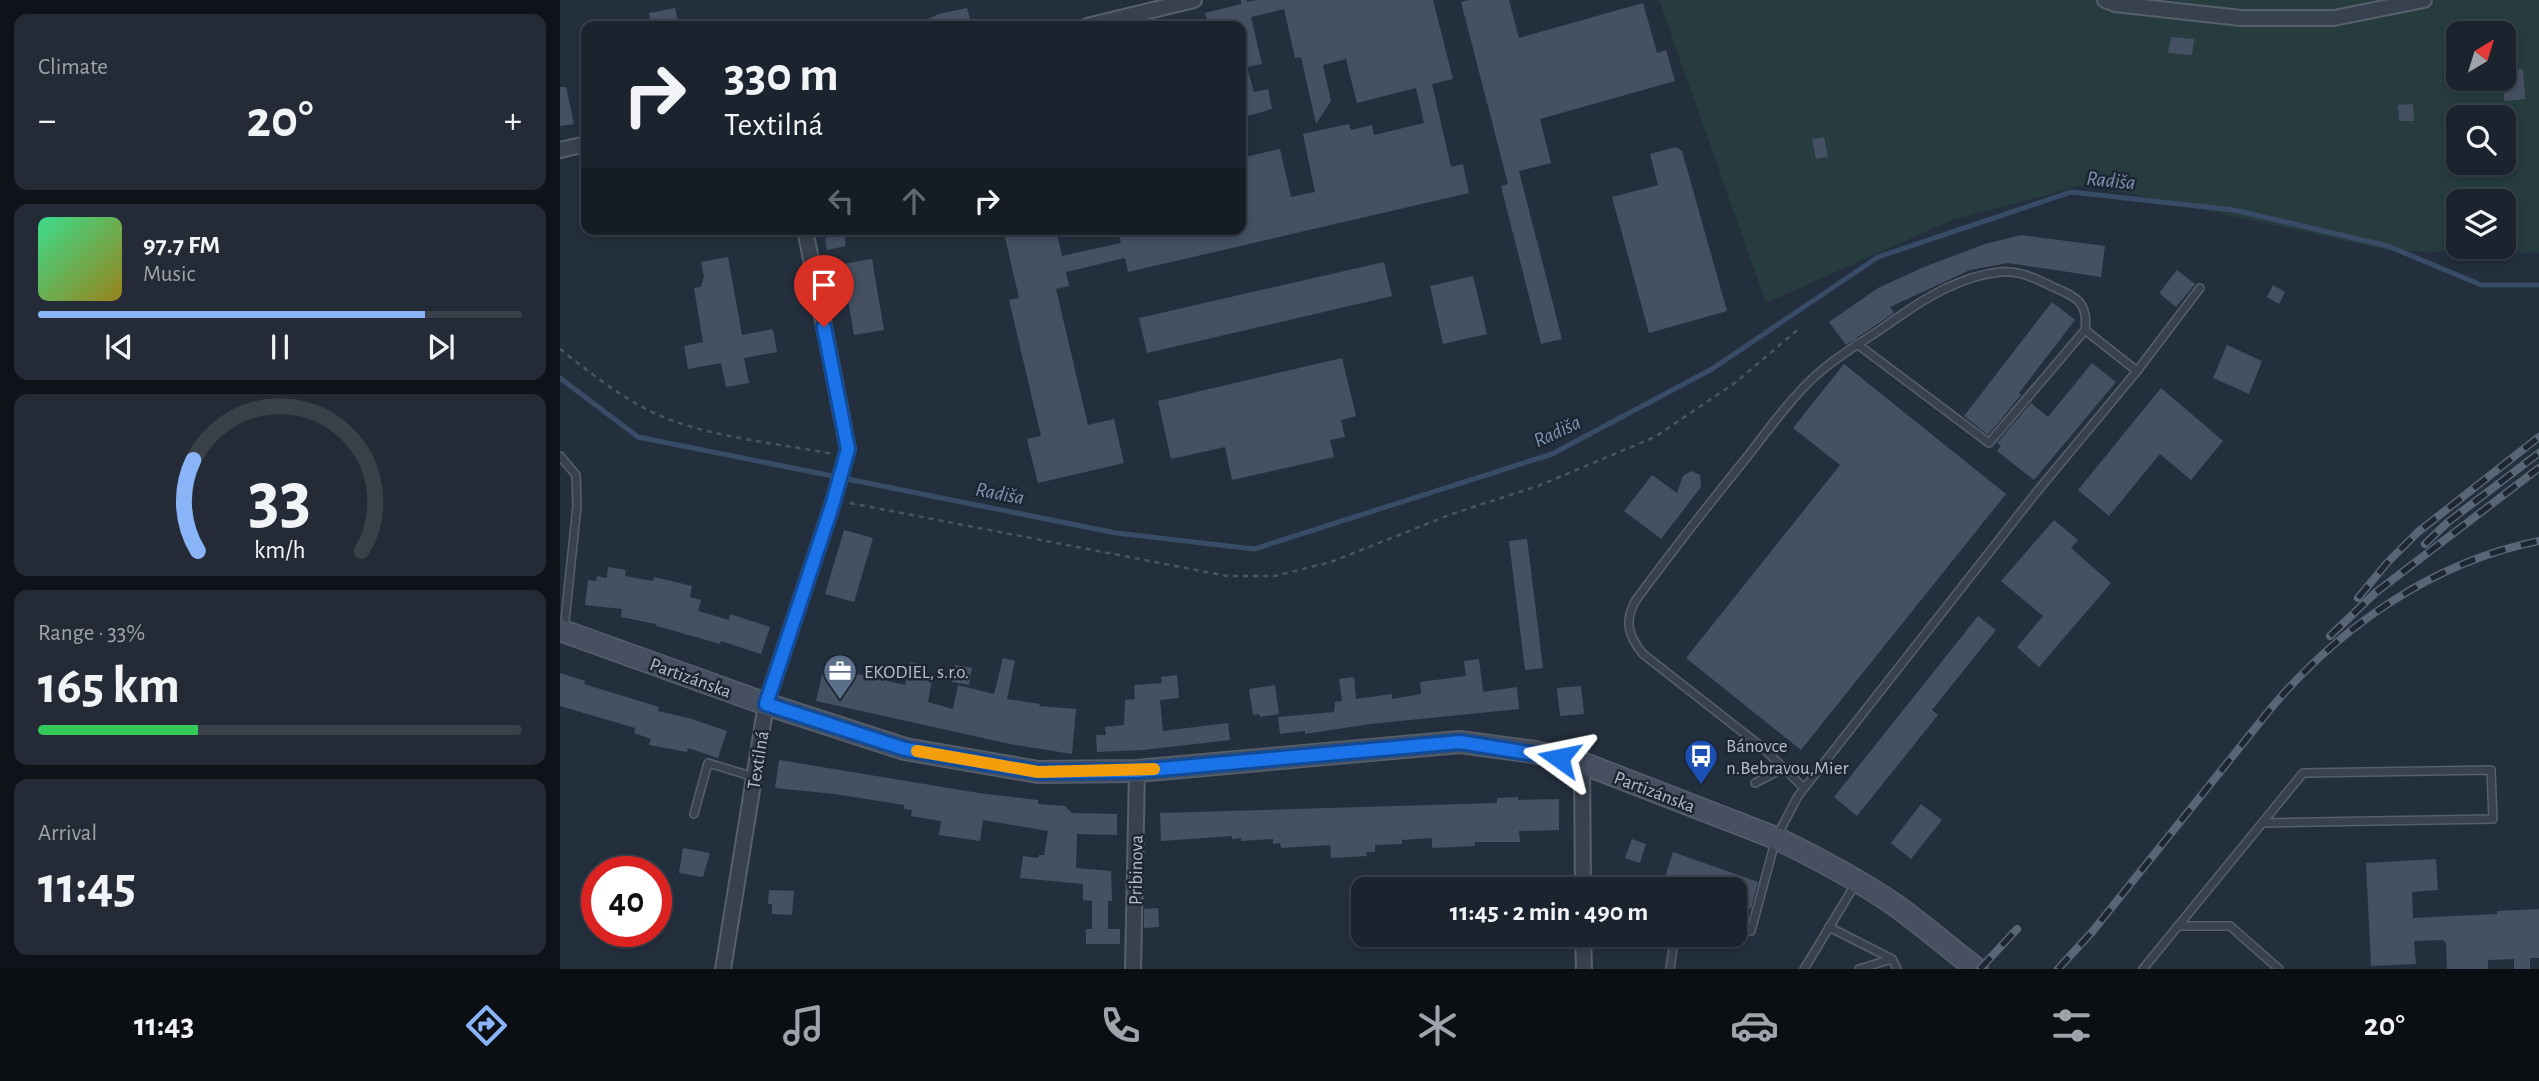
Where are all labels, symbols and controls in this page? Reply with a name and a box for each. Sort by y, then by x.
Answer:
north arrow [2446,21,2516,91]
map controls [2446,21,2516,259]
icon: right [609,49,700,140]
text: 330 m [724,51,839,100]
text: Climate [38,56,108,79]
text: 20° [247,94,313,146]
text: − [38,102,56,140]
text: + [504,102,522,140]
button: search [2446,105,2516,175]
text: Textilná [724,109,823,141]
water label: Radiša [2085,167,2137,194]
icon: left [822,182,860,220]
icon: ahead [895,182,933,220]
icon: right [968,182,1006,220]
button: layers [2446,189,2516,259]
text: 97.7 FM [143,232,220,258]
pin [794,255,854,327]
text: Music [143,263,195,286]
icon: arrive [805,266,843,304]
icon: previous [100,328,138,366]
icon: pause [261,328,299,366]
icon: next [422,328,460,366]
water label: Radiša [1530,412,1584,451]
text: 33 [249,463,311,536]
water label: Radiša [974,478,1026,509]
text: km/h [254,537,306,562]
text: Range · 33% [38,622,145,645]
office icon: EKODIEL, s.r.o. [821,652,859,701]
street label: Partizánska [647,655,734,702]
text: 165 km [38,660,180,712]
place label: EKODIEL, s.r.o. [864,663,969,682]
position arrow [1522,721,1596,795]
street label: Textilná [744,729,773,791]
bus stop icon: Bánovce n.Bebravou,Mier [1682,737,1720,786]
place label: Bánovce n.Bebravou,Mier [1726,737,1849,778]
street label: Partizánska [1611,768,1698,817]
text: Arrival [38,822,97,845]
street label: Pribinova [1126,835,1147,905]
speed limit sign: 40 [581,856,672,947]
text: 11:45 [38,860,136,912]
text: 11:45 · 2 min · 490 m [1450,899,1648,925]
icon: directions [462,1001,511,1050]
icon: music [779,1001,828,1050]
icon: phone [1096,1001,1145,1050]
icon: climate [1413,1001,1462,1050]
icon: car [1730,1001,1779,1050]
icon: filters [2047,1001,2096,1050]
text: 11:43 [134,1009,194,1041]
text: 20° [2364,1009,2405,1041]

